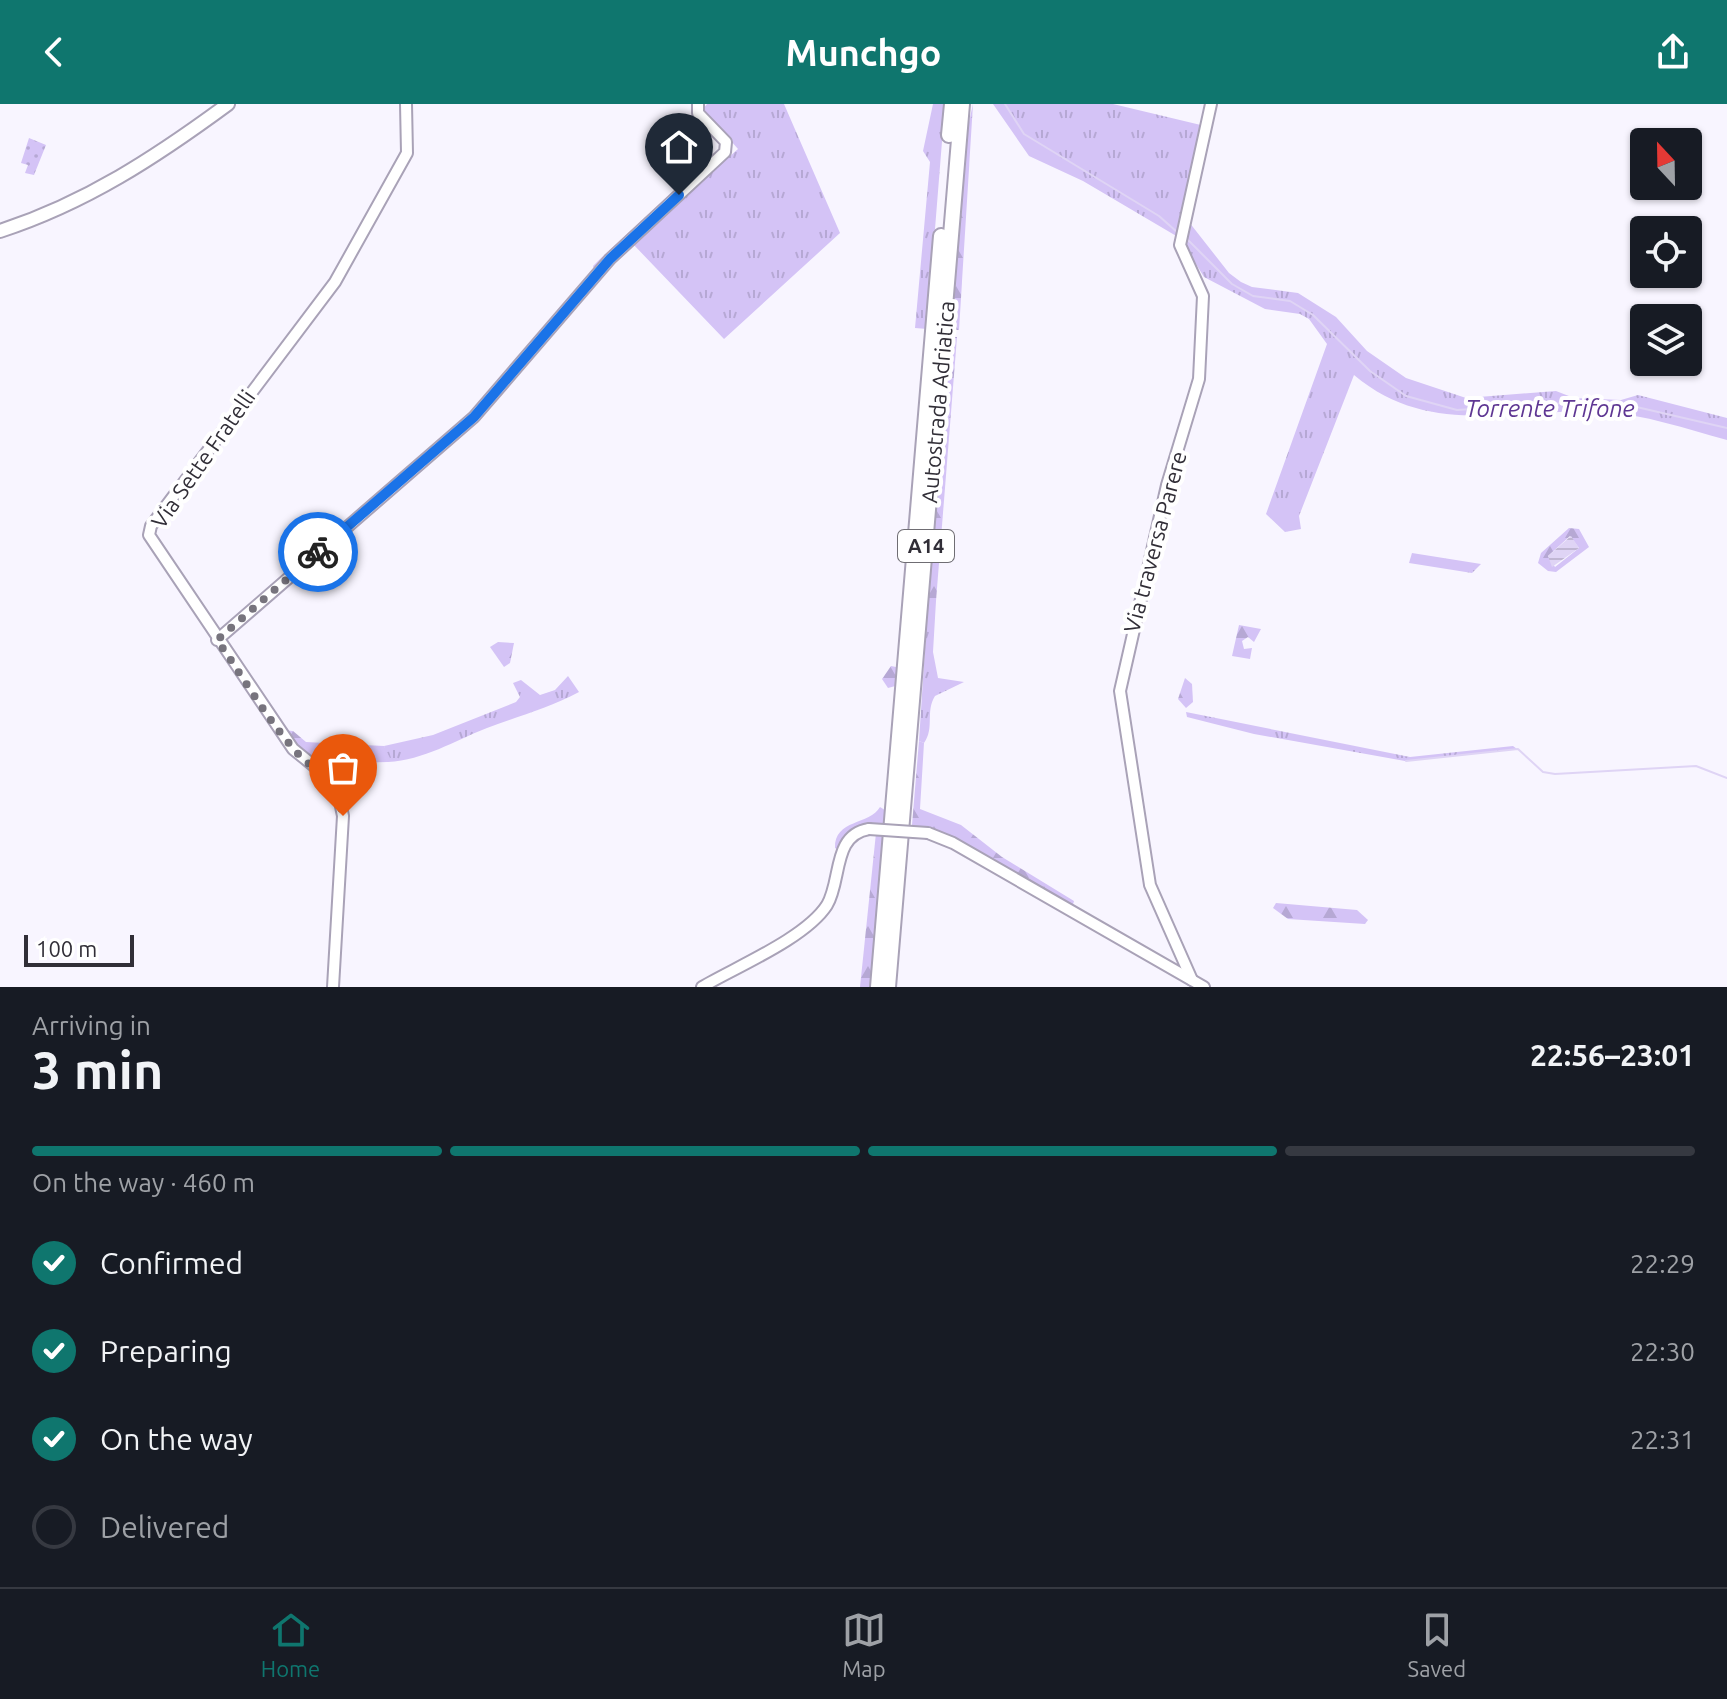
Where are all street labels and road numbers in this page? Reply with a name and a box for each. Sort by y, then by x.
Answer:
street label: Autostrada Adriatica [916,300,959,504]
street label: Via Sette Fratelli [146,385,260,533]
street label: Via traversa Parere [1118,448,1191,635]
road number: A14 [898,530,954,562]

